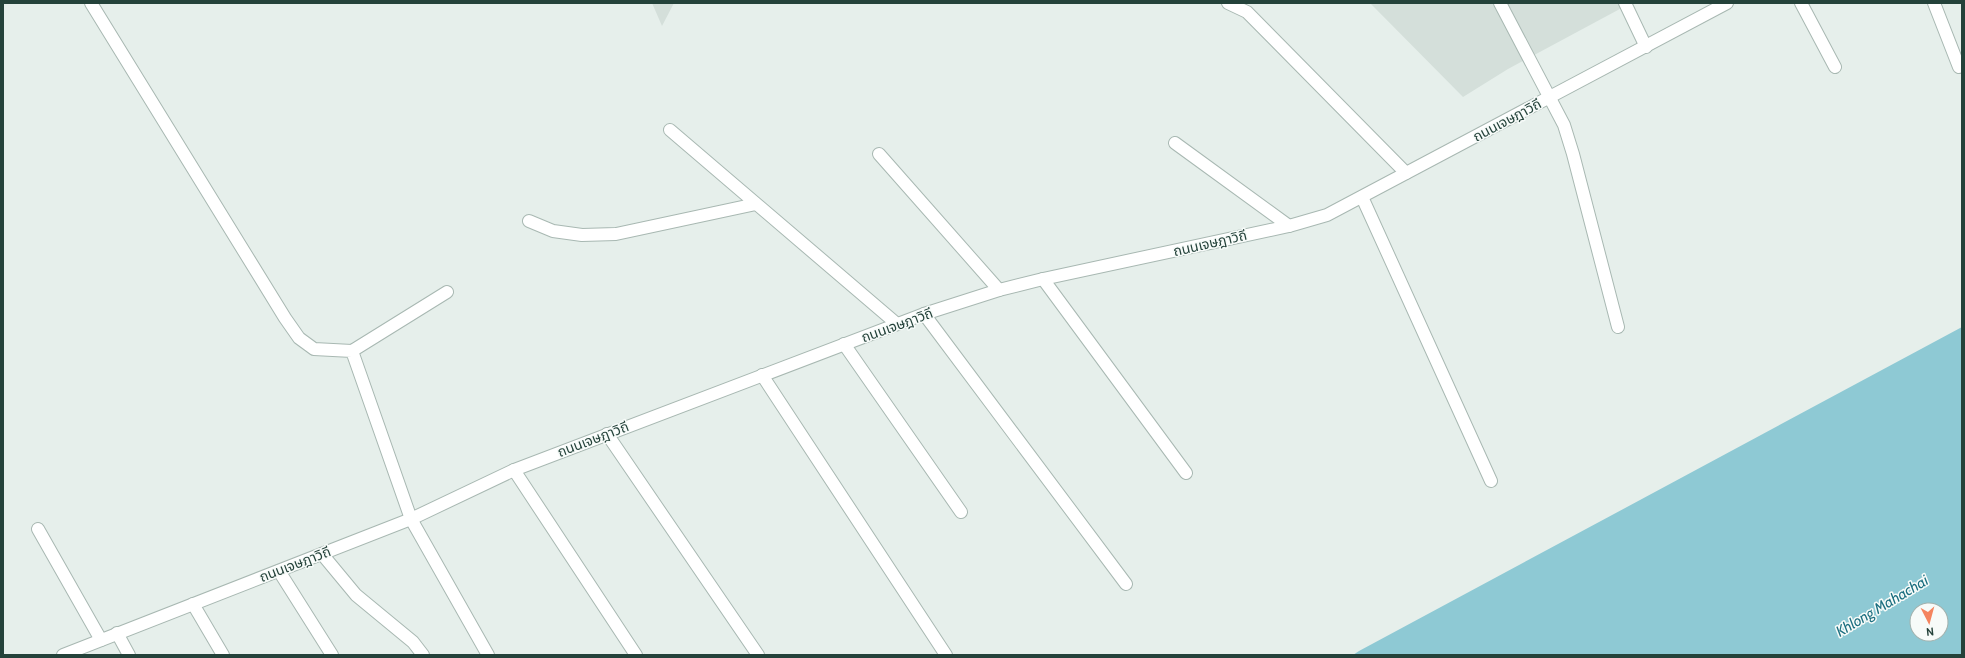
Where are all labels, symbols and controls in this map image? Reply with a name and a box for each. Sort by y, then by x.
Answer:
street label: ถนนเจษฎาวิถี [1470,94,1544,146]
street label: ถนนเจษฎาวิถี [1171,226,1249,260]
street label: ถนนเจษฎาวิถี [859,304,935,346]
street label: ถนนเจษฎาวิถี [555,417,631,461]
street label: ถนนเจษฎาวิถี [257,542,333,586]
water label: Khlong Mahachai [1833,571,1932,641]
north arrow [1909,602,1949,642]
text: N [1925,625,1935,639]

